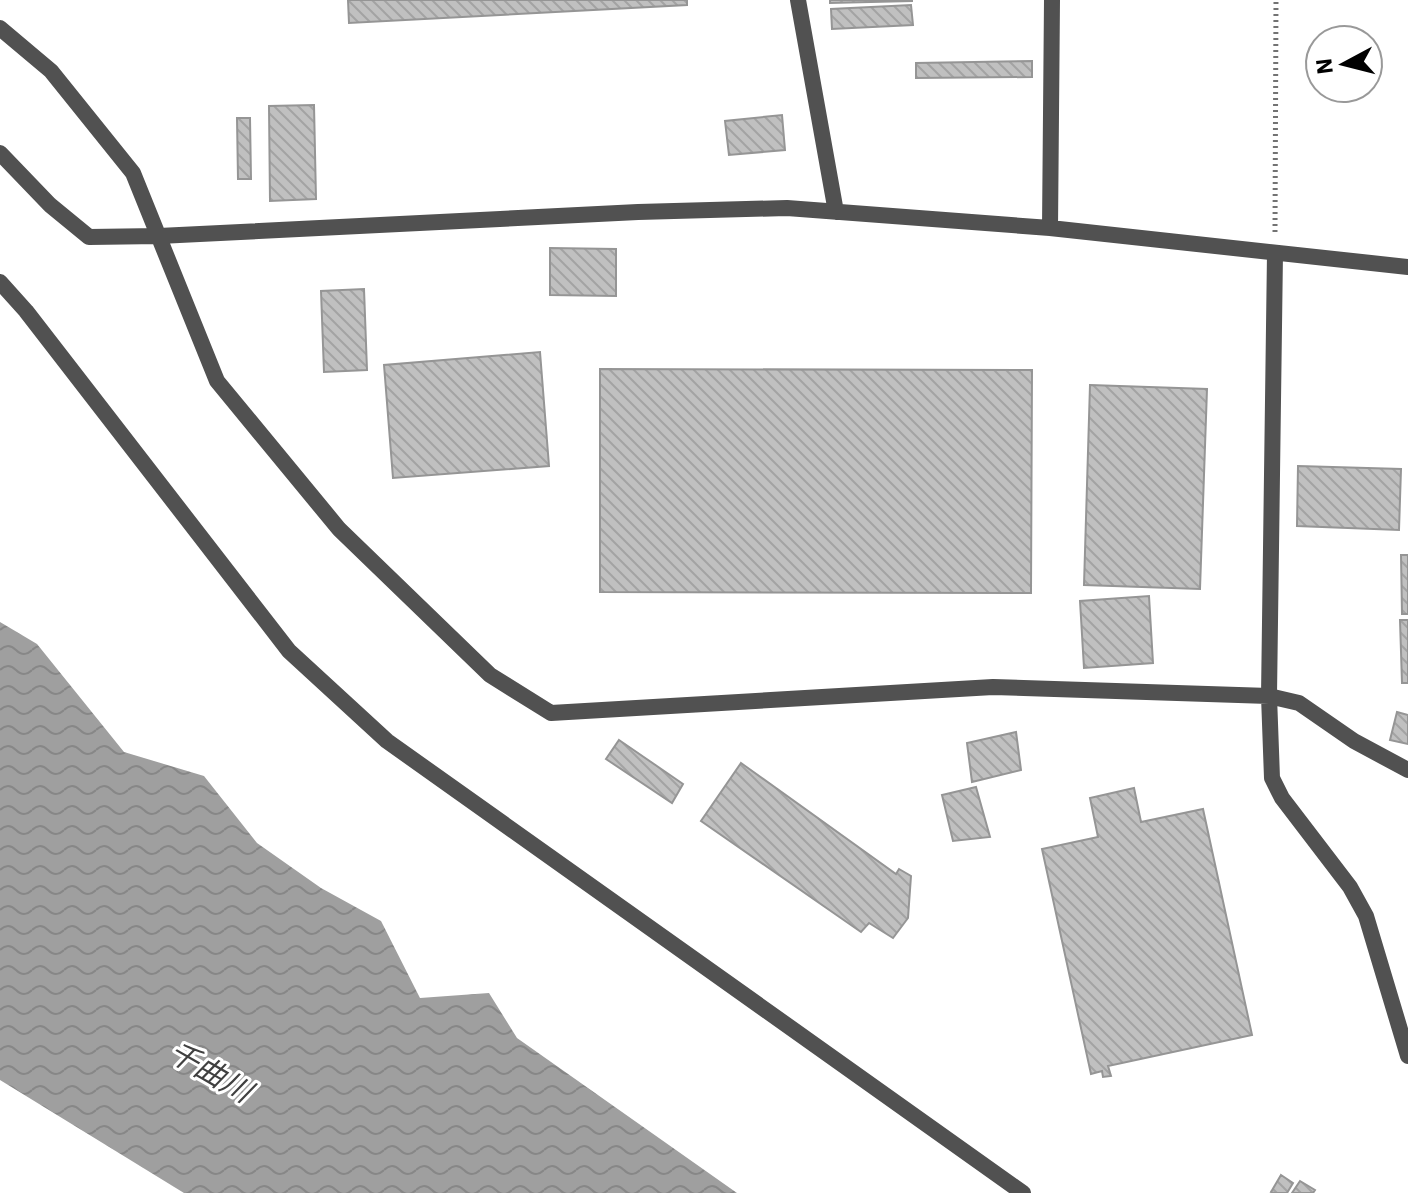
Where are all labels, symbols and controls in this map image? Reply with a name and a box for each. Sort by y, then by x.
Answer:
north arrow [1304,24,1384,104]
text: N [1308,57,1339,76]
water label: 千曲川 [162,1031,262,1112]

